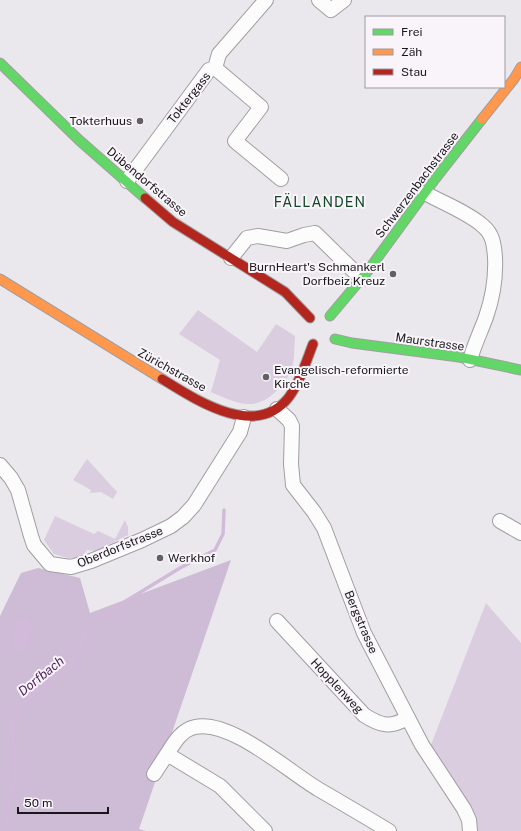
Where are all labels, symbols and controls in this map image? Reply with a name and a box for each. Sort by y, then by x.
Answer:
legend [365,16,505,88]
text: Frei [401,25,423,39]
text: Zäh [401,45,422,59]
text: Stau [401,65,427,79]
street label: Toktergass [165,69,213,127]
place label: Tokterhuus [69,114,132,128]
marker: Tokterhuus [135,116,145,126]
street label: Schwerzenbachstrasse [373,129,462,241]
street label: Dübendorfstrasse [104,144,190,220]
district label: FÄLLANDEN [274,192,366,210]
place label: BurnHeart's Schmankerl Dorfbeiz Kreuz [249,260,385,288]
marker: BurnHeart's Schmankerl Dorfbeiz Kreuz [388,269,398,279]
street label: Maurstrasse [395,330,466,354]
street label: Zürichstrasse [135,345,209,395]
place label: Evangelisch-reformierte Kirche [274,363,409,391]
marker: Evangelisch-reformierte Kirche [261,372,271,382]
street label: Oberdorfstrasse [75,523,165,571]
place label: Werkhof [168,551,216,565]
marker: Werkhof [155,553,165,563]
street label: Bergstrasse [341,588,381,656]
water label: Dorfbach [15,653,67,699]
street label: Hopplenweg [308,655,366,717]
scale bar [18,789,108,815]
text: 50 m [24,796,52,810]

